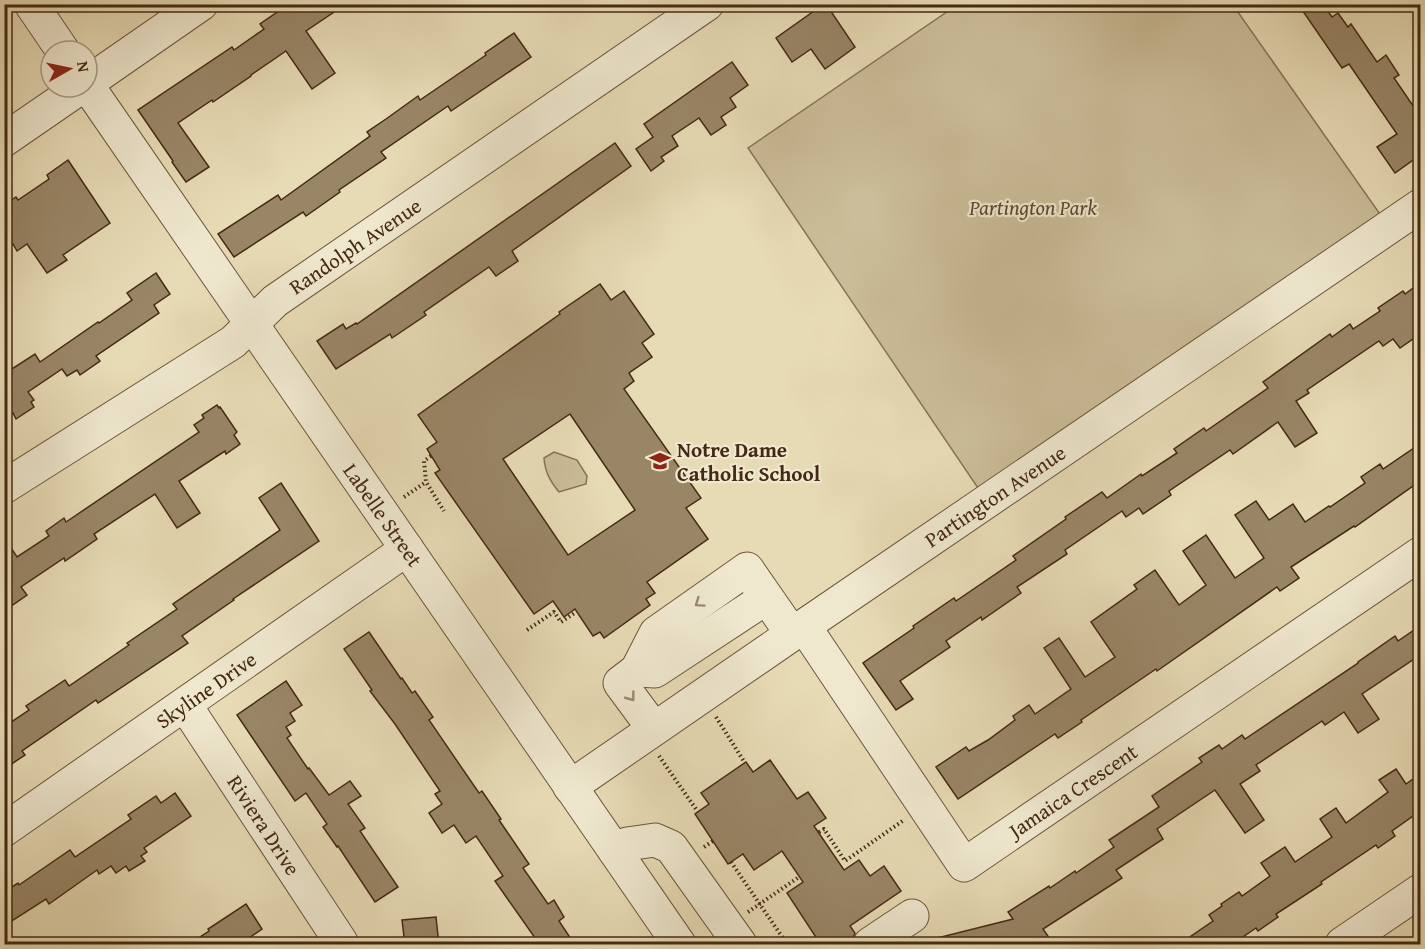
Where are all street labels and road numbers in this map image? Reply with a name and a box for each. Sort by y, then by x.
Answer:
street label: Randolph Avenue [283,190,428,302]
street label: Partington Avenue [918,437,1072,555]
street label: Labelle Street [336,457,431,574]
street label: Skyline Drive [149,644,263,736]
street label: Jamaica Crescent [1000,736,1144,847]
street label: Riviera Drive [220,769,308,881]

